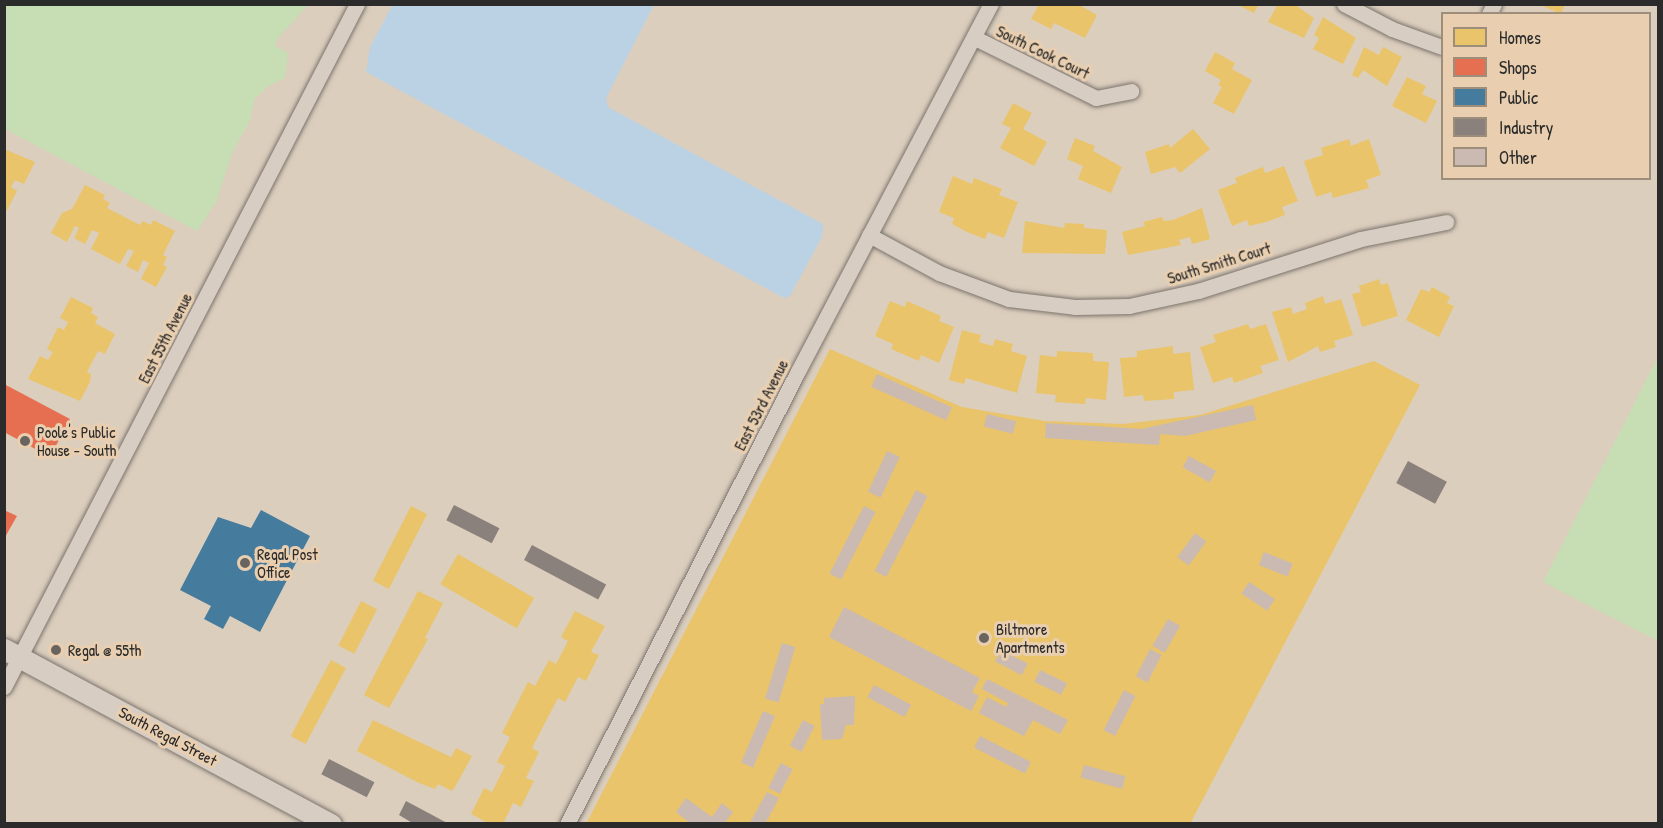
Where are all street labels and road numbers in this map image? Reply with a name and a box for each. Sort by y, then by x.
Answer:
street label: South Cook Court [993,21,1093,83]
street label: South Smith Court [1165,238,1273,288]
street label: East 55th Avenue [134,290,196,386]
street label: East 53rd Avenue [730,356,792,454]
street label: South Regal Street [116,702,220,770]

